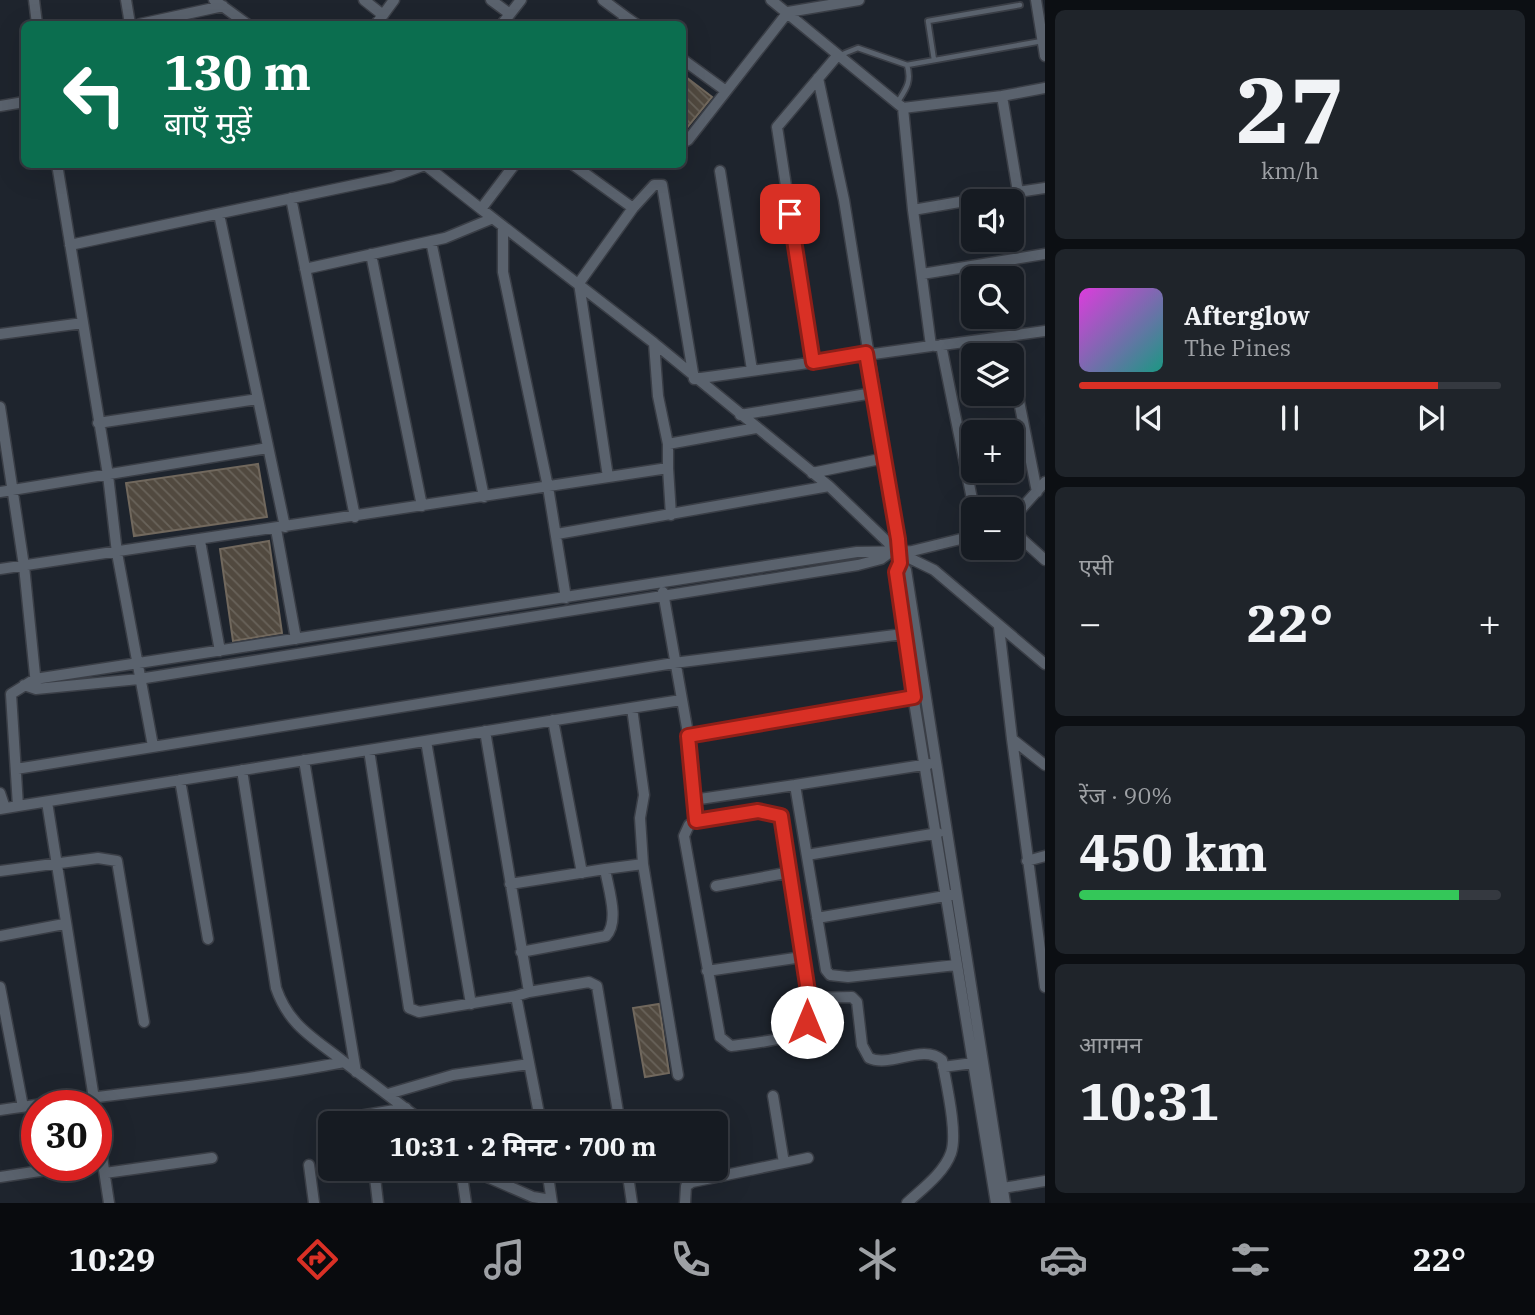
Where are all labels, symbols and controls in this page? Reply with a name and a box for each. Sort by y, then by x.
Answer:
text: 130 m [164,40,311,103]
icon: left [49,49,140,140]
text: 27 [1235,50,1345,168]
text: बाएँ मुड़ें [164,102,252,144]
text: km/h [1261,155,1319,185]
pin [760,184,820,244]
map controls [961,189,1024,560]
button: sound [961,189,1024,252]
icon: arrive [771,195,809,233]
button: search [961,266,1024,329]
text: Afterglow [1184,298,1310,332]
text: The Pines [1184,332,1291,362]
button: layers [961,343,1024,406]
icon: previous [1130,399,1168,437]
icon: pause [1271,399,1309,437]
icon: next [1412,399,1450,437]
button: + [961,420,1024,483]
button: − [961,497,1024,560]
text: एसी [1079,551,1113,581]
text: 22° [1247,589,1333,656]
text: − [1079,598,1102,647]
text: + [1478,598,1501,647]
text: रेंज · 90% [1079,780,1172,810]
text: 450 km [1079,818,1268,885]
position arrow [770,985,844,1059]
text: आगमन [1079,1029,1142,1059]
text: 10:31 [1079,1067,1220,1134]
speed limit sign: 30 [21,1090,112,1181]
text: 10:31 · 2 मिनट · 700 m [389,1129,657,1163]
icon: directions [293,1235,342,1284]
icon: music [480,1235,529,1284]
icon: phone [666,1235,715,1284]
icon: climate [853,1235,902,1284]
icon: car [1039,1235,1088,1284]
icon: filters [1226,1235,1275,1284]
text: 10:29 [69,1238,155,1280]
text: 22° [1413,1238,1466,1280]

